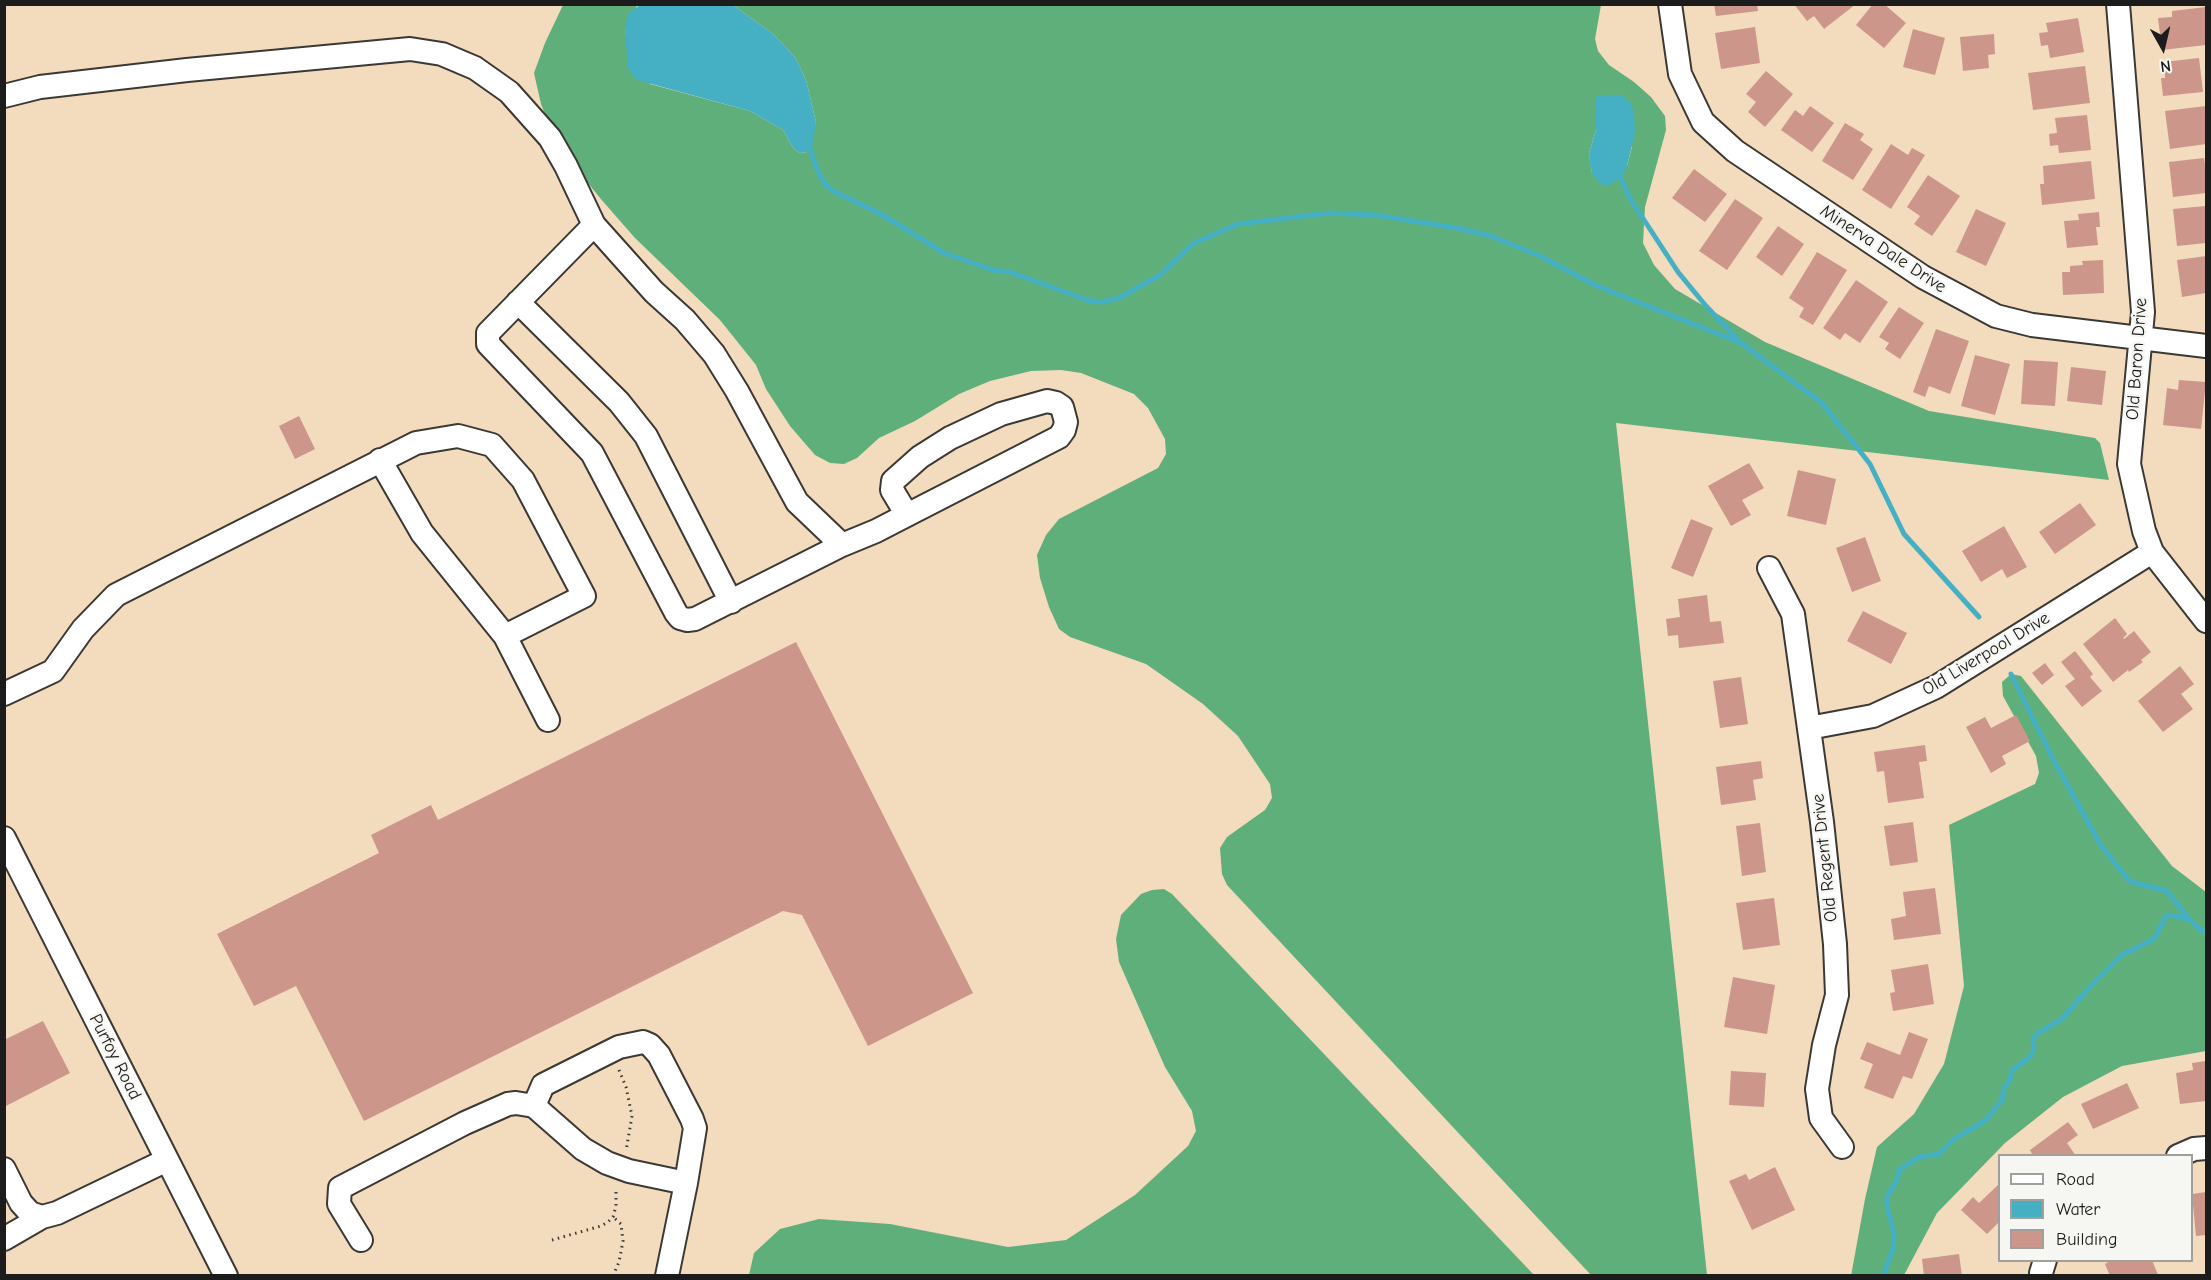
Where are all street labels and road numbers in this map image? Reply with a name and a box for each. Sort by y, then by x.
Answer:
street label: Minerva Dale Drive [1816,200,1950,298]
street label: Old Baron Drive [2122,297,2152,421]
street label: Old Liverpool Drive [1918,607,2054,701]
street label: Old Regent Drive [1808,793,1842,923]
street label: Purfoy Road [84,1010,146,1104]

